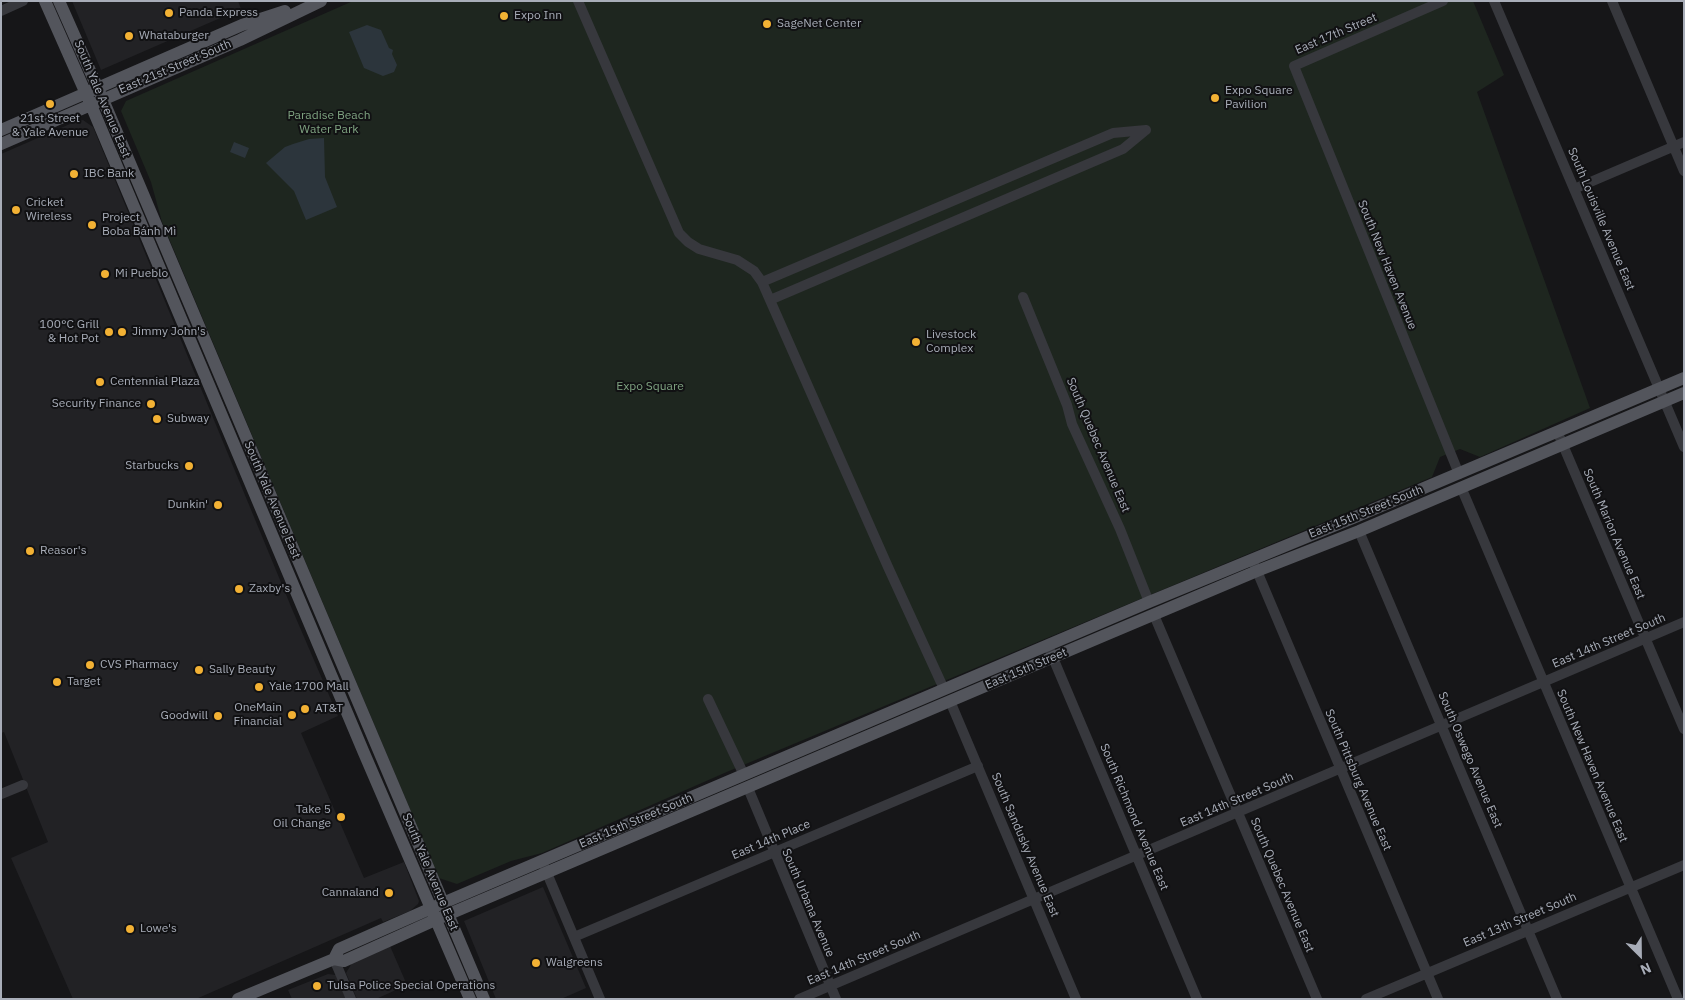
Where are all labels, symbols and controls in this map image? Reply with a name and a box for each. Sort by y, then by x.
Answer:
place label: Panda Express [179,6,258,20]
marker: Panda Express [163,7,175,19]
place label: Expo Inn [514,9,562,23]
marker: Expo Inn [498,10,510,22]
street label: East 17th Street [1293,10,1379,58]
place label: SageNet Center [777,17,861,31]
marker: SageNet Center [761,18,773,30]
place label: Whataburger [139,29,209,43]
marker: Whataburger [123,30,135,42]
street label: East 21st Street South [117,37,233,97]
street label: South Yale Avenue East [71,38,133,160]
place label: Expo Square Pavilion [1225,84,1293,112]
marker: Expo Square Pavilion [1209,92,1221,104]
marker: 21st Street & Yale Avenue [44,98,56,110]
park label: Paradise Beach Water Park [287,109,371,137]
place label: 21st Street & Yale Avenue [12,112,88,140]
street label: South Louisville Avenue East [1564,146,1638,292]
place label: IBC Bank [84,167,134,181]
marker: IBC Bank [68,168,80,180]
place label: Cricket Wireless [26,196,72,224]
street label: South New Haven Avenue [1354,198,1420,332]
marker: Cricket Wireless [10,204,22,216]
place label: Project Boba Bánh Mì [102,211,176,239]
marker: Project Boba Bánh Mì [86,219,98,231]
place label: Mi Pueblo [115,267,168,281]
marker: Mi Pueblo [99,268,111,280]
place label: 100°C Grill & Hot Pot [39,318,99,346]
place label: Jimmy John's [132,325,206,339]
marker: 100°C Grill & Hot Pot [103,326,115,338]
marker: Jimmy John's [116,326,128,338]
place label: Livestock Complex [926,328,976,356]
marker: Livestock Complex [910,336,922,348]
place label: Centennial Plaza [110,375,200,389]
street label: South Quebec Avenue East [1063,375,1133,515]
marker: Centennial Plaza [94,376,106,388]
park label: Expo Square [616,380,684,394]
place label: Security Finance [52,397,141,411]
marker: Security Finance [145,398,157,410]
place label: Subway [167,412,209,426]
marker: Subway [151,413,163,425]
street label: South Yale Avenue East [241,439,303,561]
place label: Starbucks [125,459,179,473]
marker: Starbucks [183,460,195,472]
street label: South Marion Avenue East [1580,466,1648,602]
street label: East 15th Street South [1307,483,1425,541]
place label: Dunkin' [167,498,208,512]
marker: Dunkin' [212,499,224,511]
place label: Reasor's [40,544,87,558]
marker: Reasor's [24,545,36,557]
place label: Zaxby's [249,582,290,596]
marker: Zaxby's [233,583,245,595]
street label: East 14th Street South [1550,611,1668,671]
street label: East 15th Street [983,645,1069,693]
place label: CVS Pharmacy [100,658,178,672]
marker: CVS Pharmacy [84,659,96,671]
place label: Sally Beauty [209,663,275,677]
marker: Sally Beauty [193,664,205,676]
place label: Target [67,675,101,689]
marker: Target [51,676,63,688]
place label: Yale 1700 Mall [269,680,349,694]
marker: Yale 1700 Mall [253,681,265,693]
street label: South New Haven Avenue East [1553,687,1631,845]
street label: South Oswego Avenue East [1435,690,1505,830]
place label: OneMain Financial [234,701,282,729]
place label: AT&T [315,702,343,716]
marker: AT&T [299,703,311,715]
street label: South Pittsburg Avenue East [1322,707,1394,853]
place label: Goodwill [161,709,208,723]
marker: OneMain Financial [286,709,298,721]
marker: Goodwill [212,710,224,722]
street label: South Richmond Avenue East [1097,741,1171,893]
street label: East 14th Street South [1178,770,1296,830]
street label: South Sandusky Avenue East [988,771,1062,919]
street label: East 15th Street South [577,791,695,851]
place label: Take 5 Oil Change [273,803,331,831]
marker: Take 5 Oil Change [335,811,347,823]
street label: South Yale Avenue East [399,811,461,933]
street label: South Quebec Avenue East [1247,815,1317,955]
street label: East 14th Place [730,817,812,863]
street label: South Urbana Avenue [779,847,837,959]
place label: Cannaland [322,886,379,900]
marker: Cannaland [383,887,395,899]
street label: East 13th Street South [1461,890,1579,950]
place label: Lowe's [140,922,177,936]
marker: Lowe's [124,923,136,935]
street label: East 14th Street South [805,928,923,988]
north arrow [1615,930,1665,980]
place label: Walgreens [546,956,603,970]
marker: Walgreens [530,957,542,969]
text: N [1638,959,1654,979]
place label: Tulsa Police Special Operations [327,979,495,993]
marker: Tulsa Police Special Operations [311,980,323,992]

